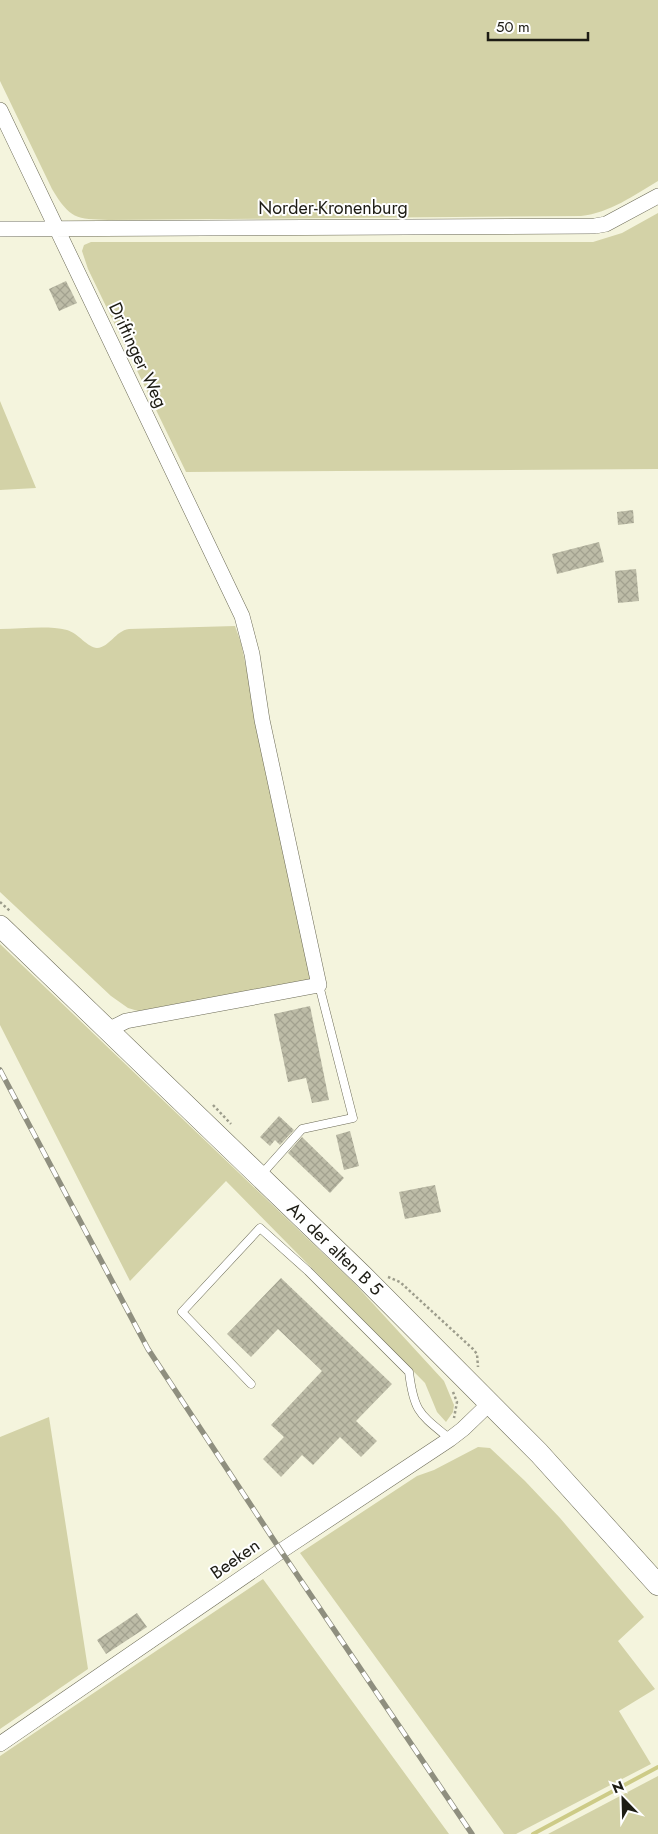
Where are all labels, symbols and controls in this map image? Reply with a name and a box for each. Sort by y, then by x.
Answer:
scale bar [488,10,588,42]
text: 50 m [496,16,530,38]
street label: Norder-Kronenburg [258,195,408,221]
street label: Driftinger Weg [102,298,174,412]
street label: An der alten B 5 [281,1196,389,1302]
street label: Beeken [205,1533,265,1585]
north arrow [598,1774,648,1824]
text: N [609,1776,627,1798]

